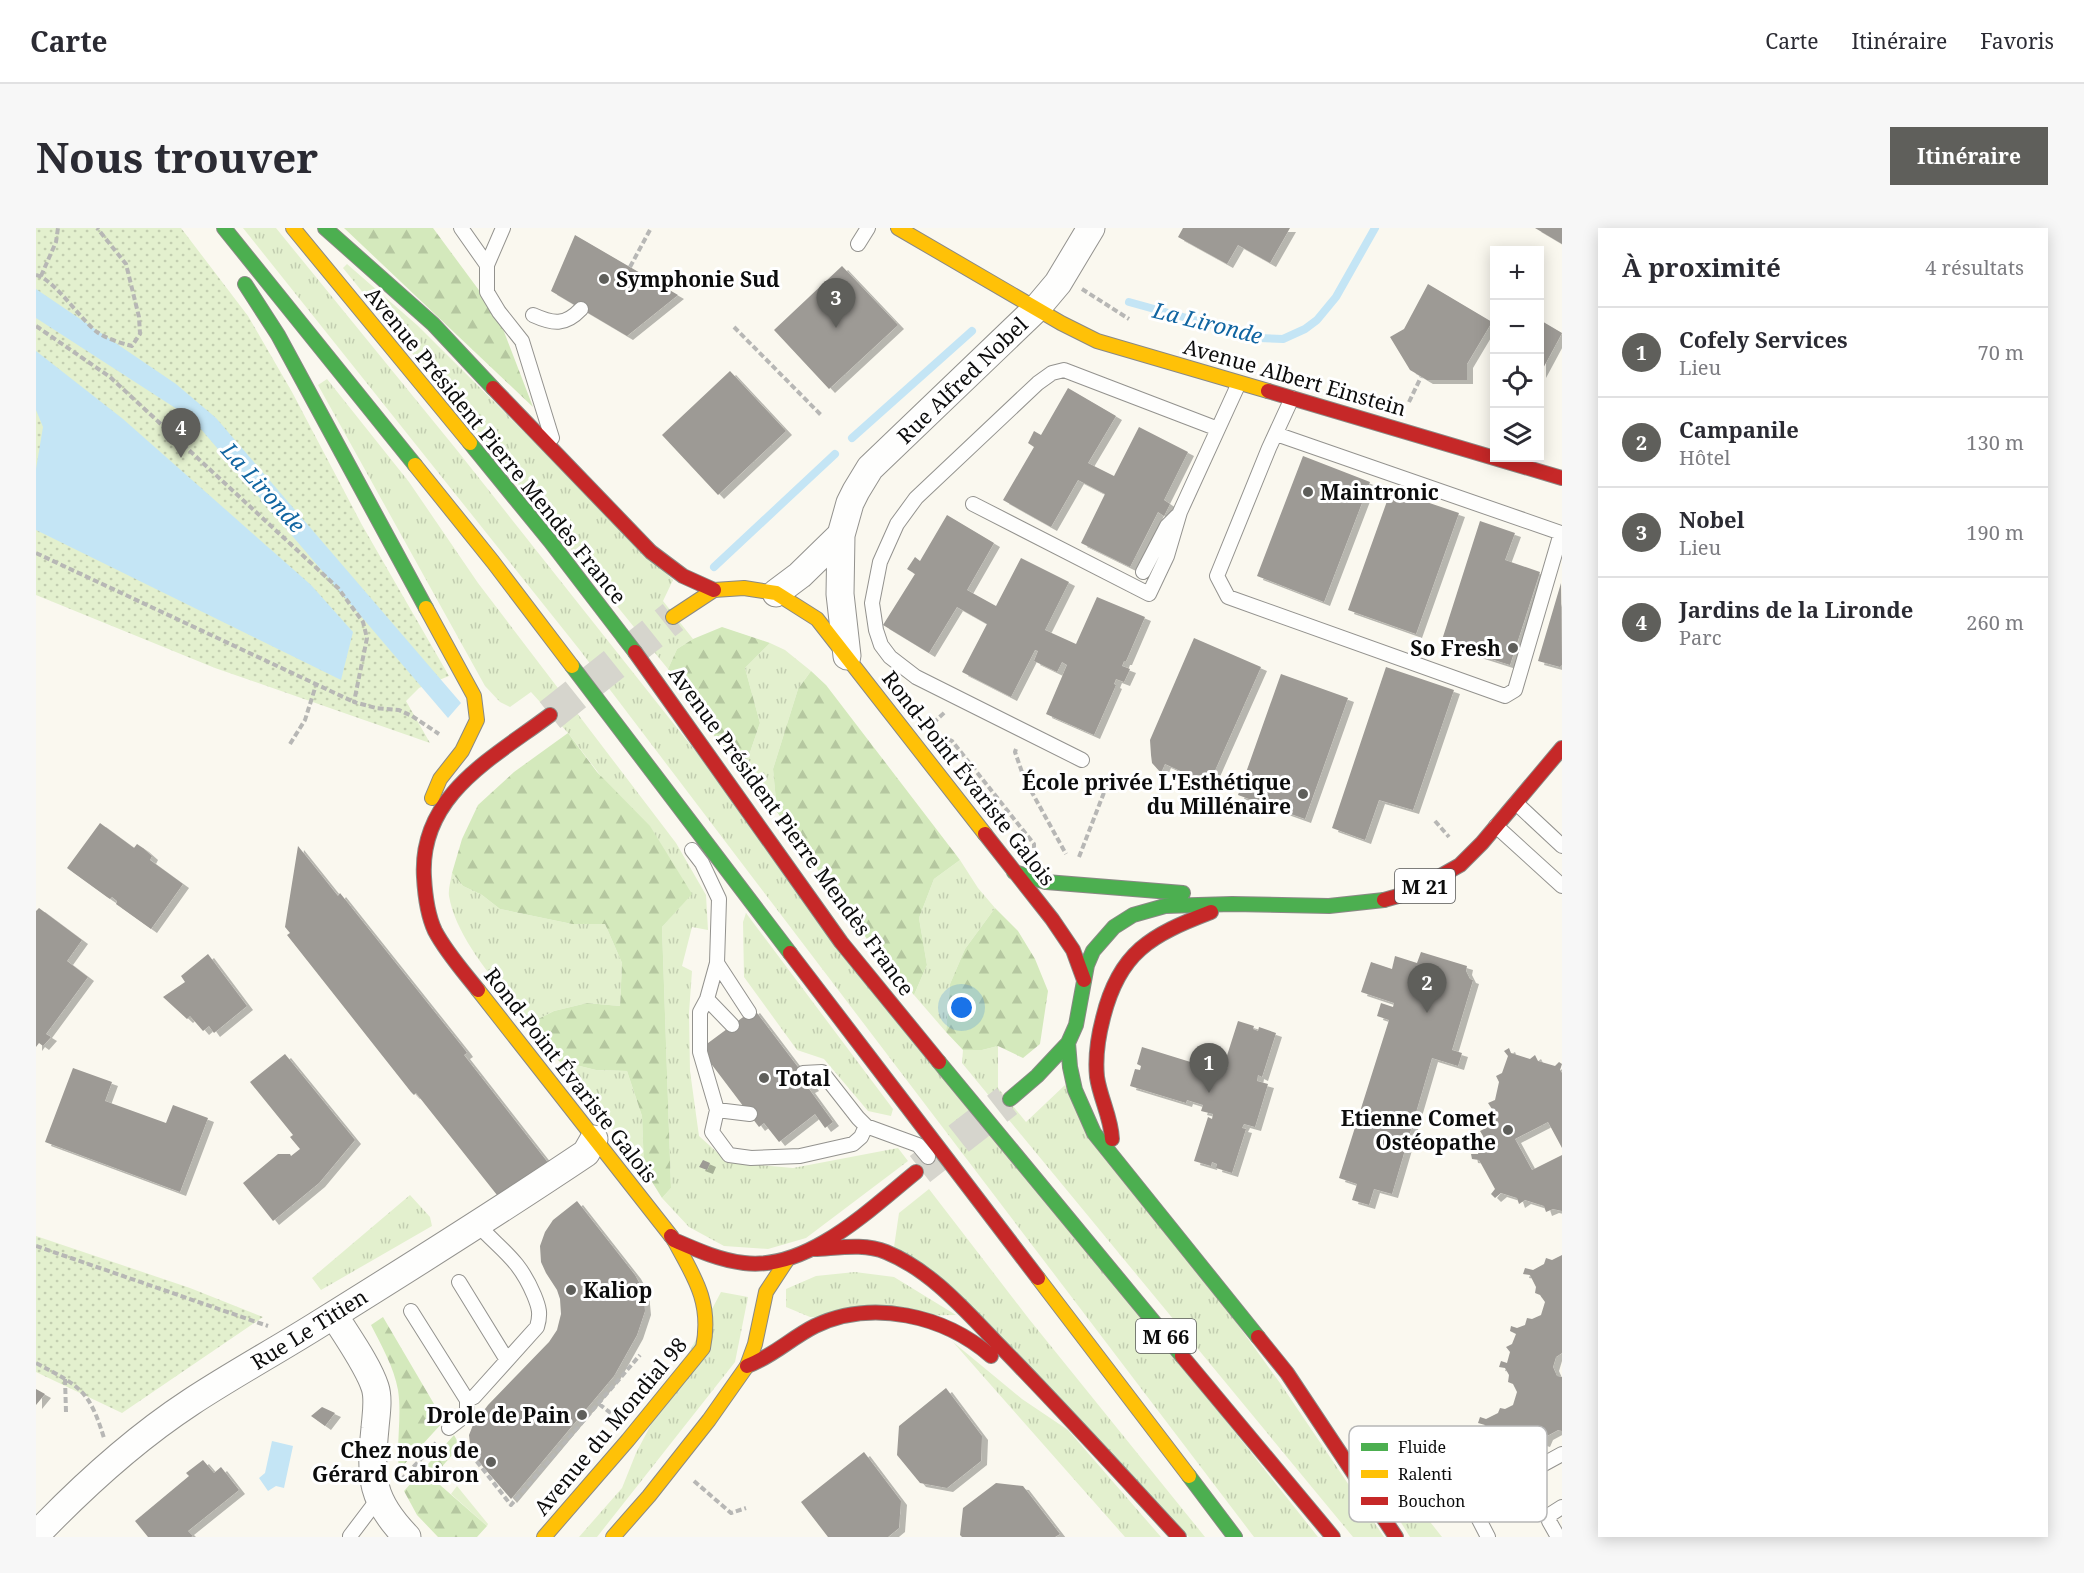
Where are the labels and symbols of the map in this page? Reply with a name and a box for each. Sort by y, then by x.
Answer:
place label: Symphonie Sud [616,265,780,293]
marker: Symphonie Sud [597,272,611,286]
pin: 3 [816,279,856,328]
street label: Avenue Président Pierre Mendès France [359,281,633,609]
water label: La Lironde [1149,294,1266,350]
street label: Rue Alfred Nobel [891,310,1034,450]
street label: Avenue Albert Einstein [1180,332,1410,422]
pin: 4 [162,408,200,458]
water label: La Lironde [215,435,313,539]
place label: Maintronic [1320,478,1439,506]
marker: Maintronic [1301,485,1315,499]
place label: So Fresh [1410,634,1501,662]
marker: So Fresh [1506,641,1520,655]
street label: Avenue Président Pierre Mendès France [663,661,921,1001]
street label: Rond-Point Évariste Galois [876,665,1062,891]
place label: École privée L'Esthétique du Millénaire [1022,768,1291,820]
marker: École privée L'Esthétique du Millénaire [1296,787,1310,801]
road number: M 21 [1395,869,1455,903]
street label: Rond-Point Évariste Galois [478,962,664,1188]
pin: 2 [1408,964,1446,1013]
your location [947,993,976,1022]
pin: 1 [1190,1044,1228,1093]
place label: Total [776,1064,831,1092]
marker: Total [757,1071,771,1085]
place label: Etienne Comet Ostéopathe [1341,1104,1496,1156]
marker: Etienne Comet Ostéopathe [1501,1123,1515,1137]
place label: Kaliop [583,1276,652,1304]
street label: Rue Le Titien [246,1282,372,1376]
marker: Kaliop [564,1283,578,1297]
road number: M 66 [1136,1319,1196,1353]
street label: Avenue du Mondial 98 [527,1331,693,1521]
place label: Drole de Pain [427,1401,570,1429]
marker: Drole de Pain [575,1408,589,1422]
legend [1349,1426,1547,1522]
place label: Chez nous de Gérard Cabiron [312,1436,479,1488]
text: Fluide [1398,1436,1446,1458]
marker: Chez nous de Gérard Cabiron [484,1455,498,1469]
text: Ralenti [1398,1463,1452,1485]
text: Bouchon [1398,1490,1465,1512]

